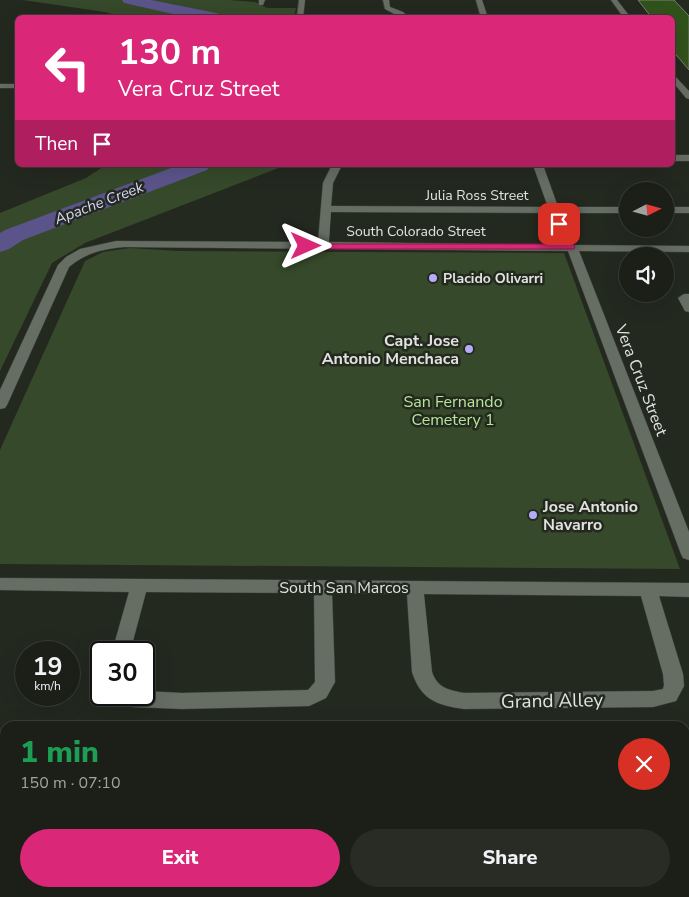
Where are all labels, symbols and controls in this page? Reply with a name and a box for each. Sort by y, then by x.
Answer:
text: 130 m [118,29,221,76]
icon: left [35,35,100,100]
text: Vera Cruz Street [118,74,280,104]
icon: arrive [88,130,116,158]
text: Then [35,131,78,157]
water label: Apache Creek [51,177,147,229]
north arrow [619,182,674,238]
map controls [619,182,674,302]
street label: Julia Ross Street [424,186,529,205]
pin [538,203,580,245]
icon: arrive [545,210,573,238]
position arrow [279,219,331,271]
street label: South Colorado Street [346,222,486,241]
button: sound [619,247,674,302]
place label: Placido Olivarri [443,269,543,288]
marker: Placido Olivarri [427,272,439,284]
street label: Vera Cruz Street [609,321,673,440]
place label: Capt. Jose Antonio Menchaca [322,330,459,370]
marker: Capt. Jose Antonio Menchaca [463,343,475,355]
park label: San Fernando Cemetery 1 [403,391,503,431]
place label: Jose Antonio Navarro [542,496,638,536]
marker: Jose Antonio Navarro [527,509,539,521]
street label: South San Marcos [279,577,409,599]
speed limit sign: 30 [90,641,155,706]
text: 19 [32,650,63,684]
text: km/h [34,678,61,694]
street label: Grand Alley [501,687,604,715]
text: 1 min [20,732,99,773]
button: close [618,738,670,790]
text: 150 m · 07:10 [20,772,121,794]
button: Exit [20,829,340,887]
button: Share [350,829,670,887]

